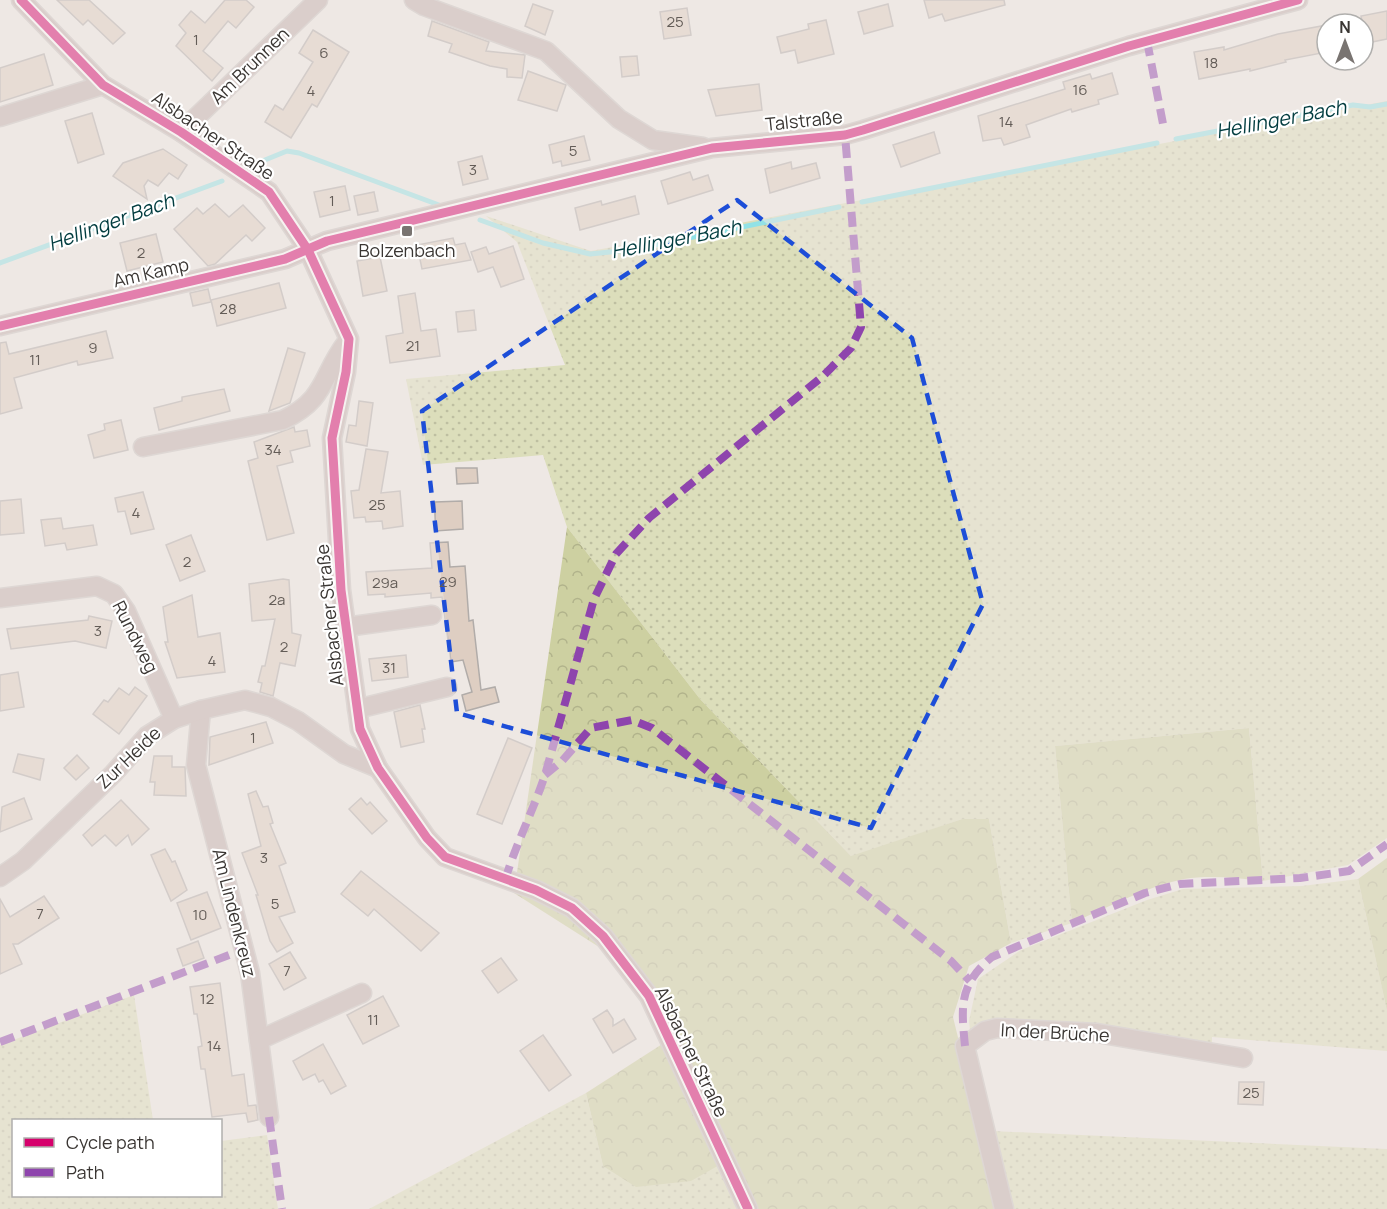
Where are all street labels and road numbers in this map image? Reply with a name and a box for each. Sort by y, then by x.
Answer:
street label: Am Brunnen [205,22,294,109]
street label: Alsbacher Straße [148,85,279,185]
street label: Talstraße [764,104,844,136]
street label: Am Kamp [111,252,191,292]
street label: Alsbacher Straße [310,543,348,687]
street label: Rundweg [107,596,164,677]
street label: Zur Heide [91,721,165,794]
street label: Am Lindenkreuz [207,846,263,980]
street label: Alsbacher Straße [650,982,734,1121]
street label: In der Brüche [1000,1017,1110,1047]

